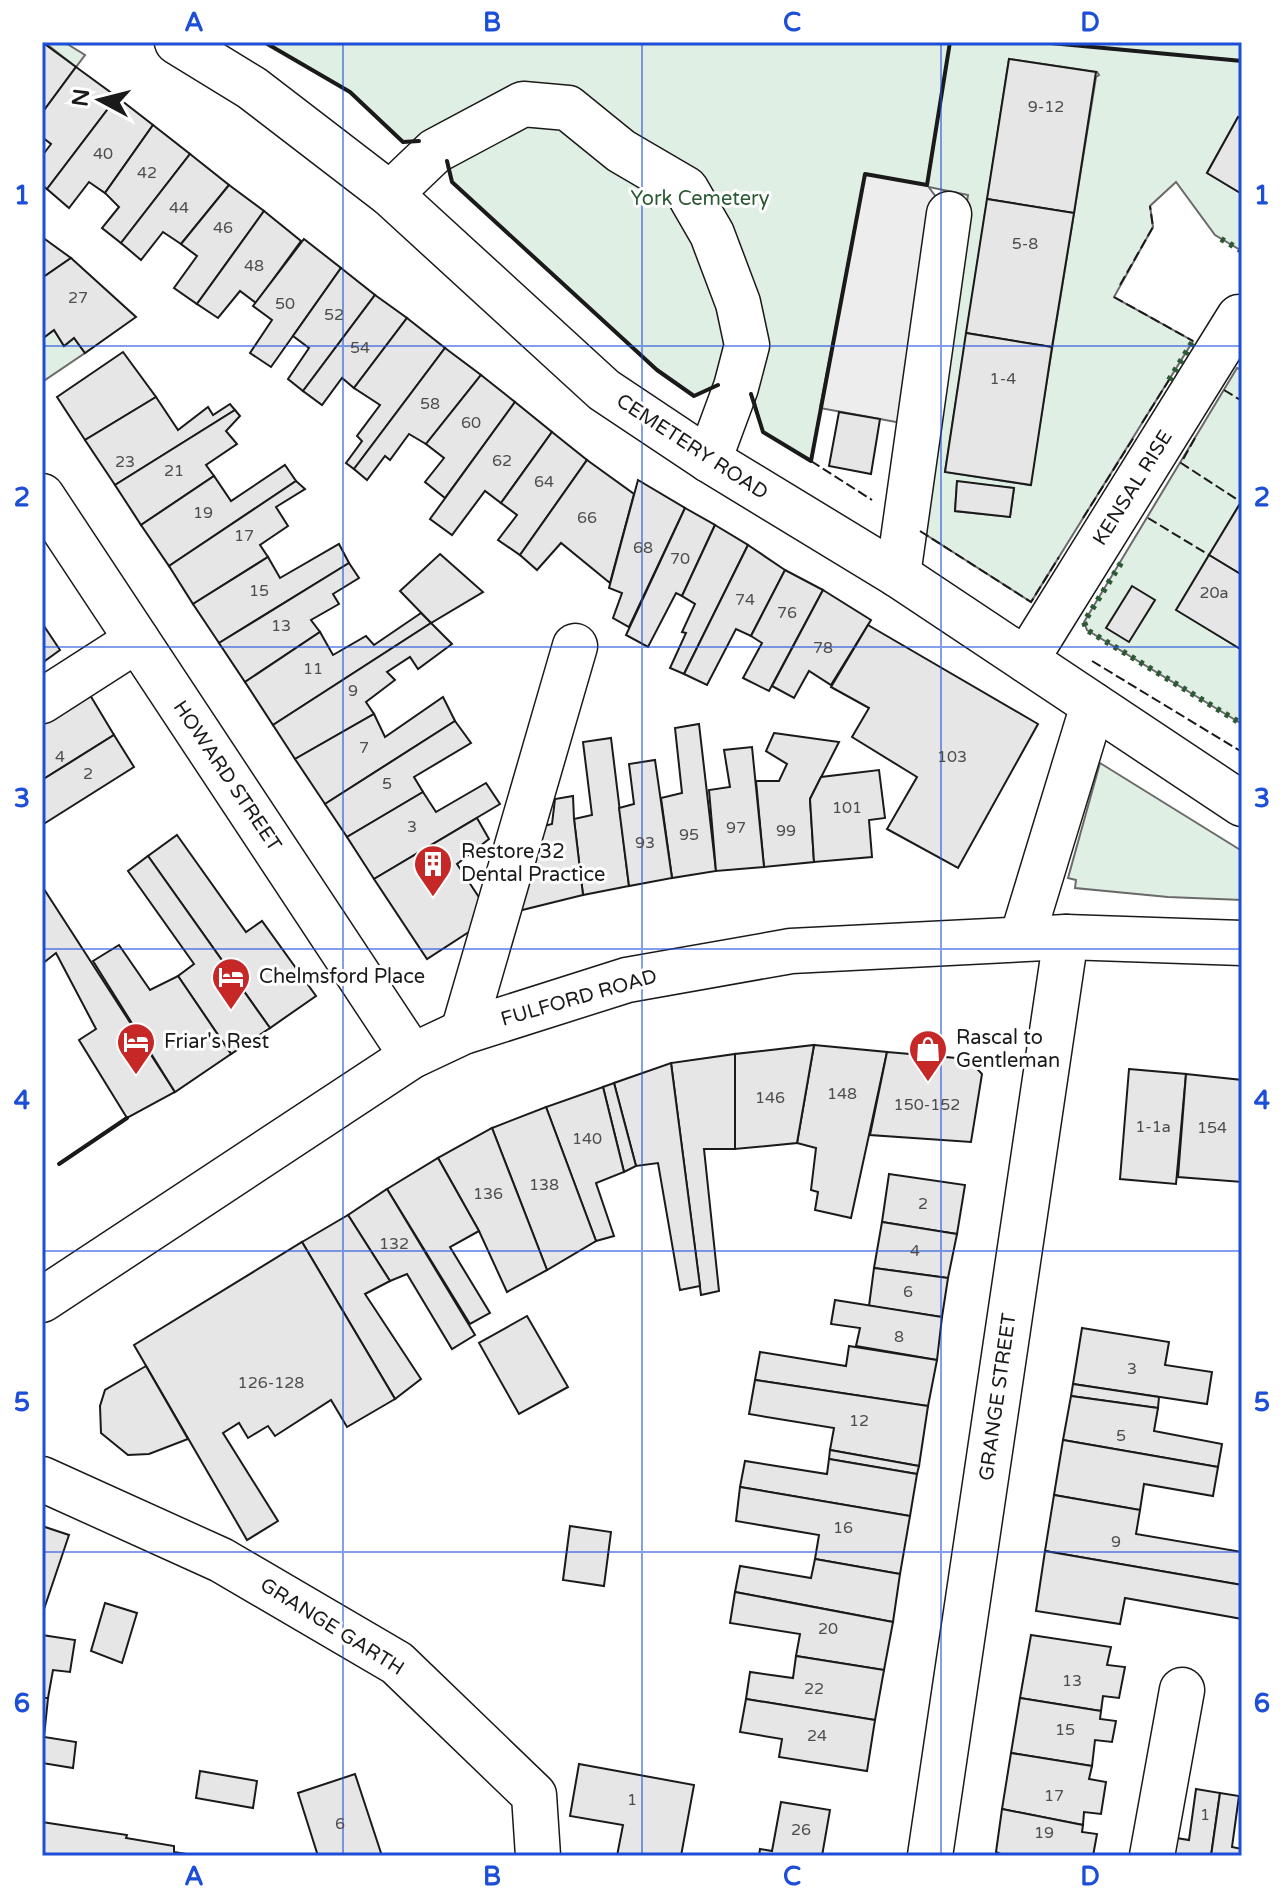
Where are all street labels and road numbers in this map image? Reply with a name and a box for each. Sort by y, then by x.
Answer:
street label: CEMETERY ROAD [612,389,772,505]
street label: KENSAL RISE [1088,426,1178,550]
street label: HOWARD STREET [168,696,286,856]
street label: FULFORD ROAD [498,964,660,1032]
street label: GRANGE STREET [974,1312,1022,1482]
street label: GRANGE GARTH [256,1573,408,1681]

